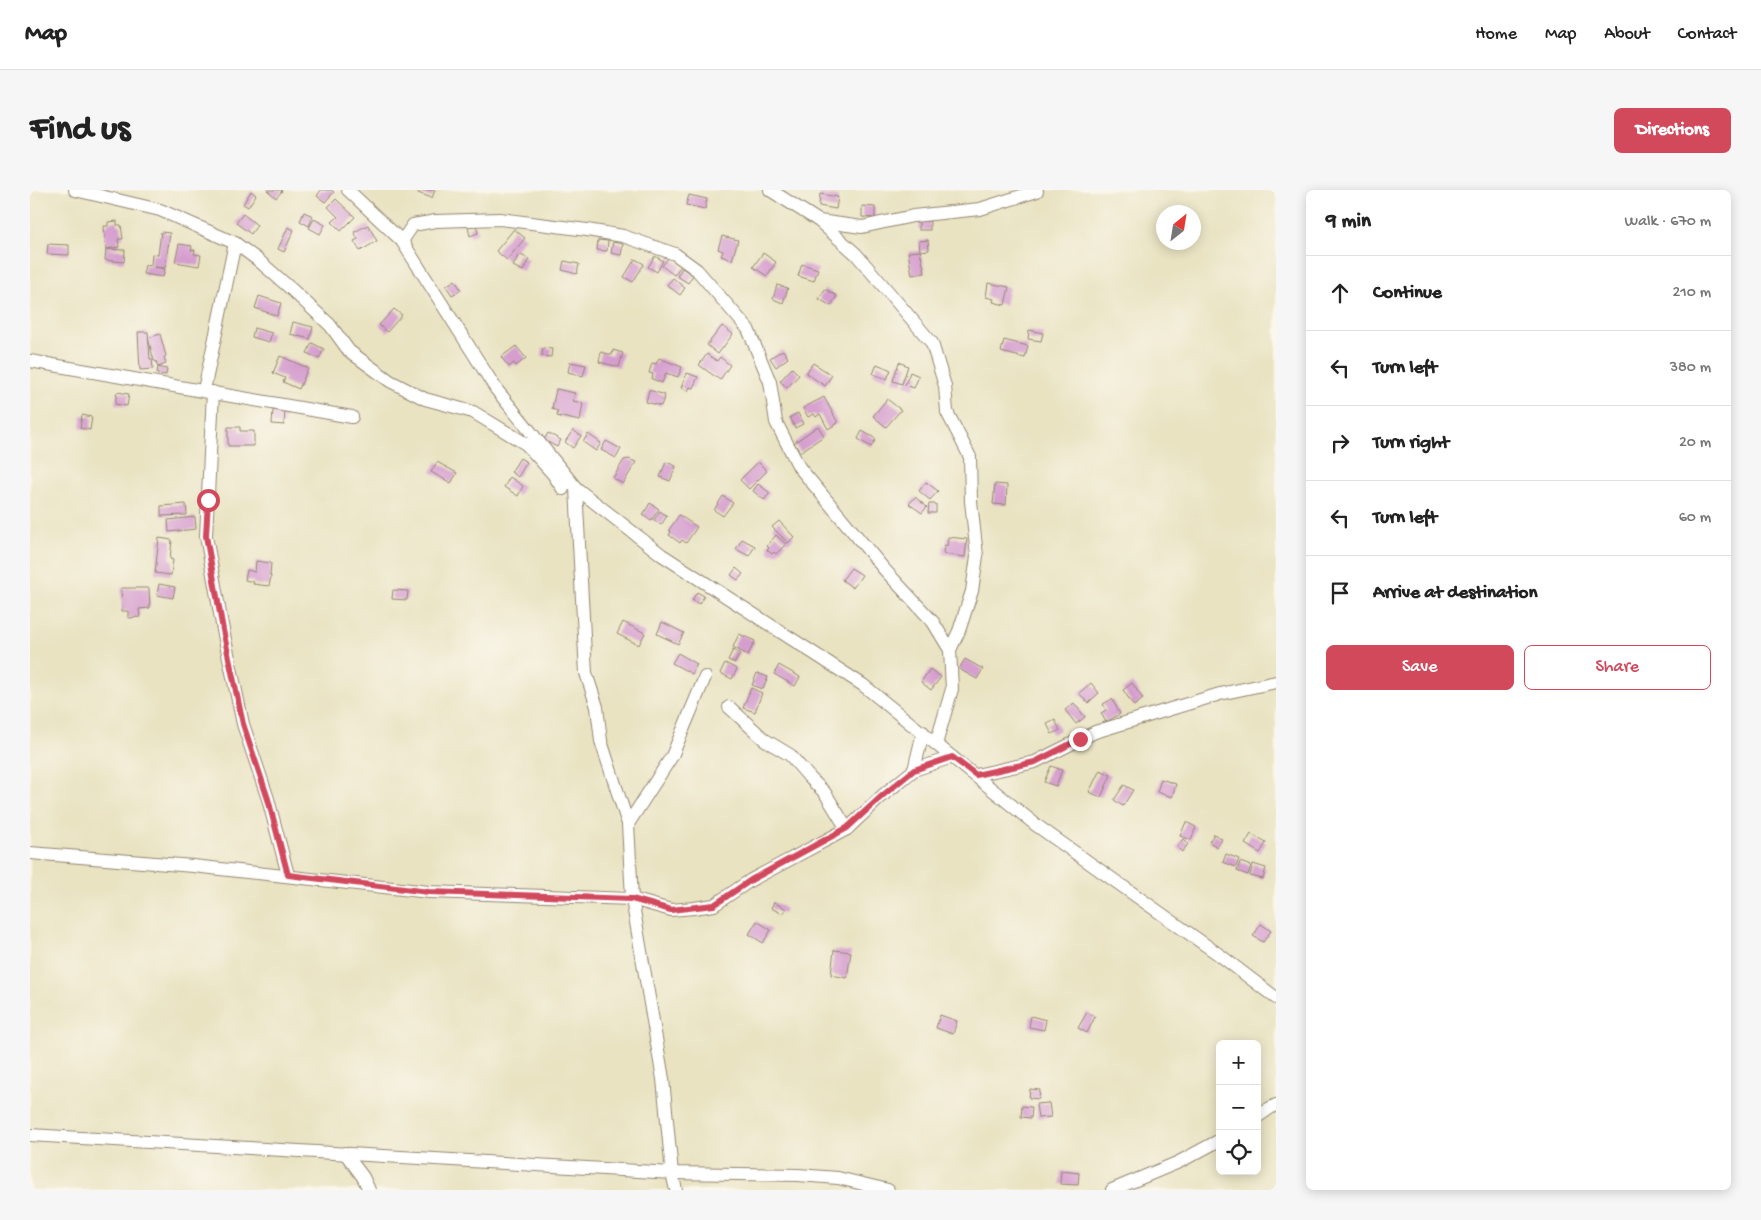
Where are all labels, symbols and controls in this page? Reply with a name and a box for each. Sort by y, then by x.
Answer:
text: Map [25,20,67,49]
text: Home [1475,24,1517,45]
text: Map [1545,24,1576,45]
text: About [1604,24,1650,45]
text: Contact [1678,24,1736,45]
button: Directions [1614,108,1731,153]
text: Find us [30,110,130,151]
north arrow [1156,205,1201,250]
text: 9 min [1326,210,1371,235]
text: Walk · 670 m [1625,213,1711,232]
icon: ahead [1326,279,1354,307]
text: Continue [1373,282,1442,305]
text: 210 m [1672,284,1711,303]
icon: left [1326,354,1354,382]
text: Turn left [1373,357,1437,380]
text: 380 m [1670,359,1711,378]
icon: right [1326,429,1354,457]
text: Turn right [1373,432,1449,455]
text: 20 m [1679,434,1711,453]
route start [197,489,220,512]
icon: left [1326,504,1354,532]
text: Turn left [1373,507,1437,530]
text: 60 m [1679,509,1711,528]
icon: arrive [1326,579,1354,607]
text: Arrive at destination [1373,582,1537,605]
button: Save [1326,645,1514,690]
button: Share [1524,645,1711,690]
route end [1069,728,1092,751]
map controls [1216,1040,1261,1175]
button: + [1216,1040,1261,1085]
button: − [1216,1085,1261,1130]
button: locate [1216,1130,1261,1175]

